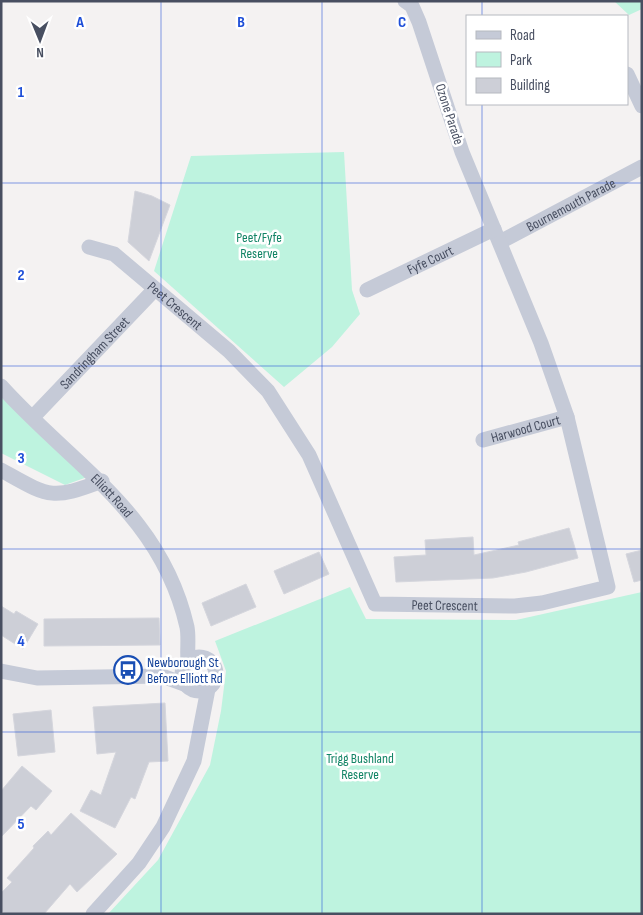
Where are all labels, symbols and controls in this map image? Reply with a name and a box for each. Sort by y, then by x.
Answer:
text: A [75,13,84,32]
text: B [237,13,245,32]
text: C [398,13,406,32]
north arrow [15,15,65,65]
legend [466,15,628,105]
text: Road [510,26,535,45]
text: N [36,44,44,61]
text: Park [510,51,532,70]
text: Building [510,76,550,95]
street label: Ozone Parade [432,81,467,147]
text: 1 [18,83,25,102]
street label: Bournemouth Parade [523,175,619,236]
park label: Peet/Fyfe Reserve [236,229,282,262]
street label: Fyfe Court [404,242,456,278]
text: 2 [17,266,25,285]
street label: Peet Crescent [144,278,206,334]
street label: Sandringham Street [56,313,133,393]
street label: Harwood Court [489,411,562,446]
text: 3 [17,449,25,468]
street label: Elliott Road [87,470,137,521]
street label: Peet Crescent [411,597,478,614]
text: 4 [17,632,25,651]
place label: Newborough St Before Elliott Rd [147,654,223,687]
bus stop icon: Newborough St Before Elliott Rd [113,655,143,685]
park label: Trigg Bushland Reserve [326,750,394,783]
text: 5 [17,815,25,834]

